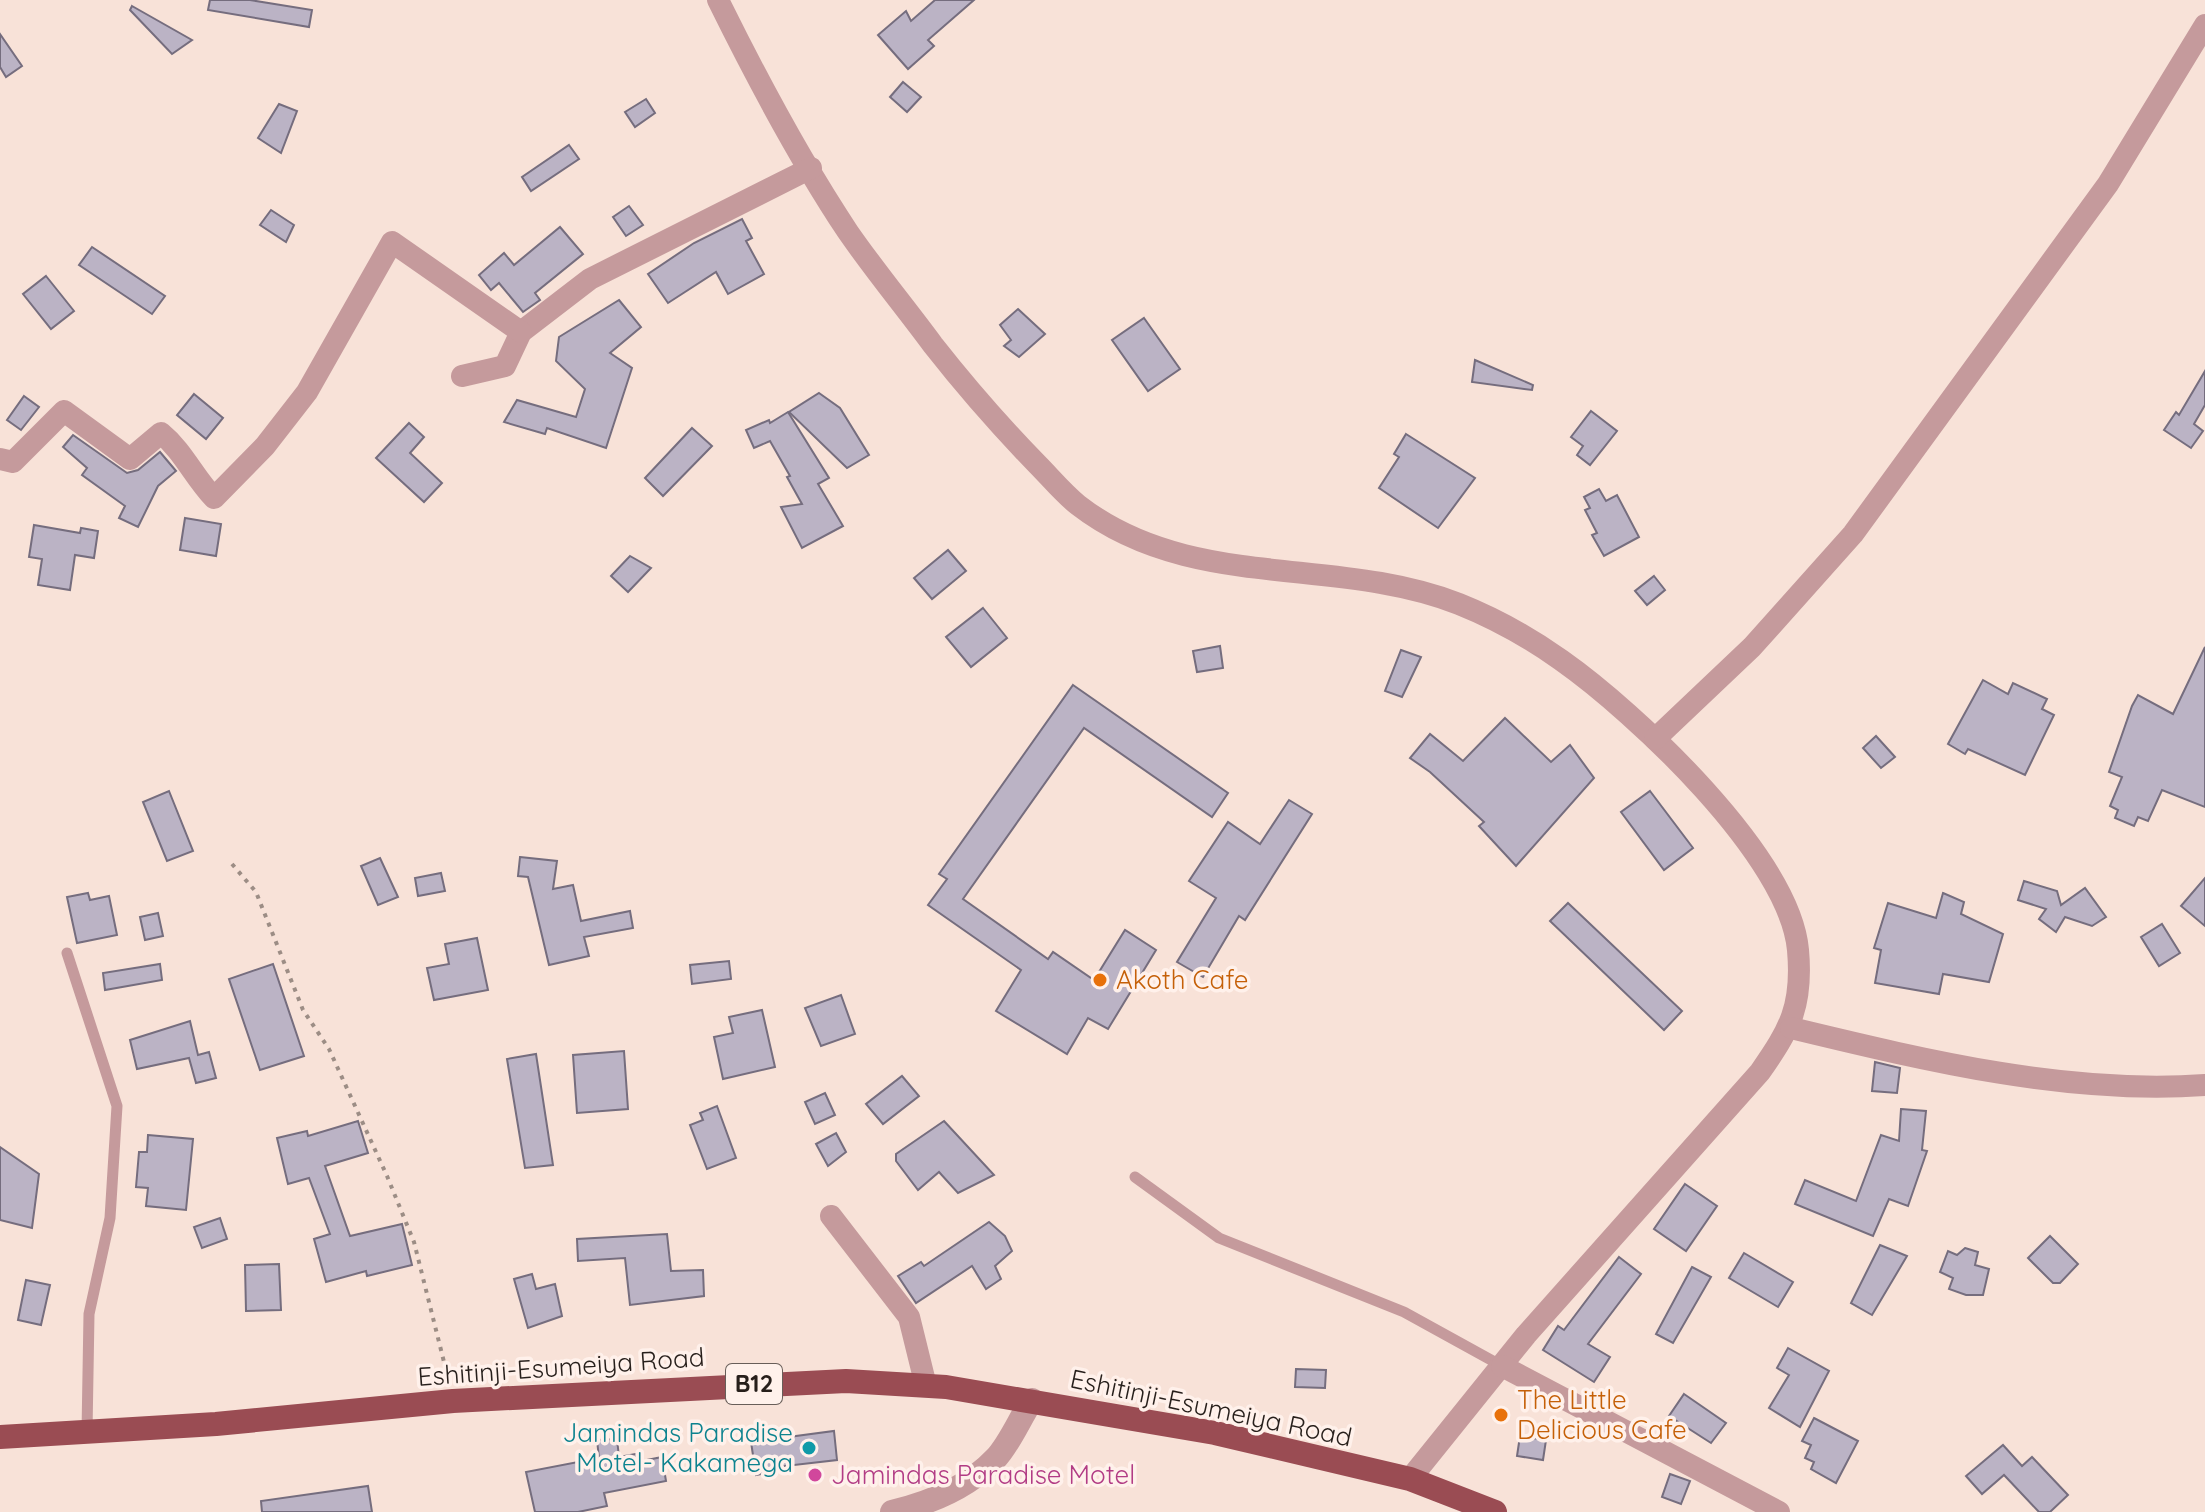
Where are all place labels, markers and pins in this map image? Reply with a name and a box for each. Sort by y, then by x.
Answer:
place label: Akoth Cafe [1116,963,1248,996]
marker: Akoth Cafe [1091,971,1109,989]
place label: The Little Delicious Cafe [1517,1383,1687,1446]
marker: The Little Delicious Cafe [1492,1406,1510,1424]
place label: Jamindas Paradise Motel- Kakamega [562,1416,793,1479]
marker: Jamindas Paradise Motel- Kakamega [800,1439,818,1457]
place label: Jamindas Paradise Motel [831,1458,1135,1491]
marker: Jamindas Paradise Motel [806,1466,824,1484]

